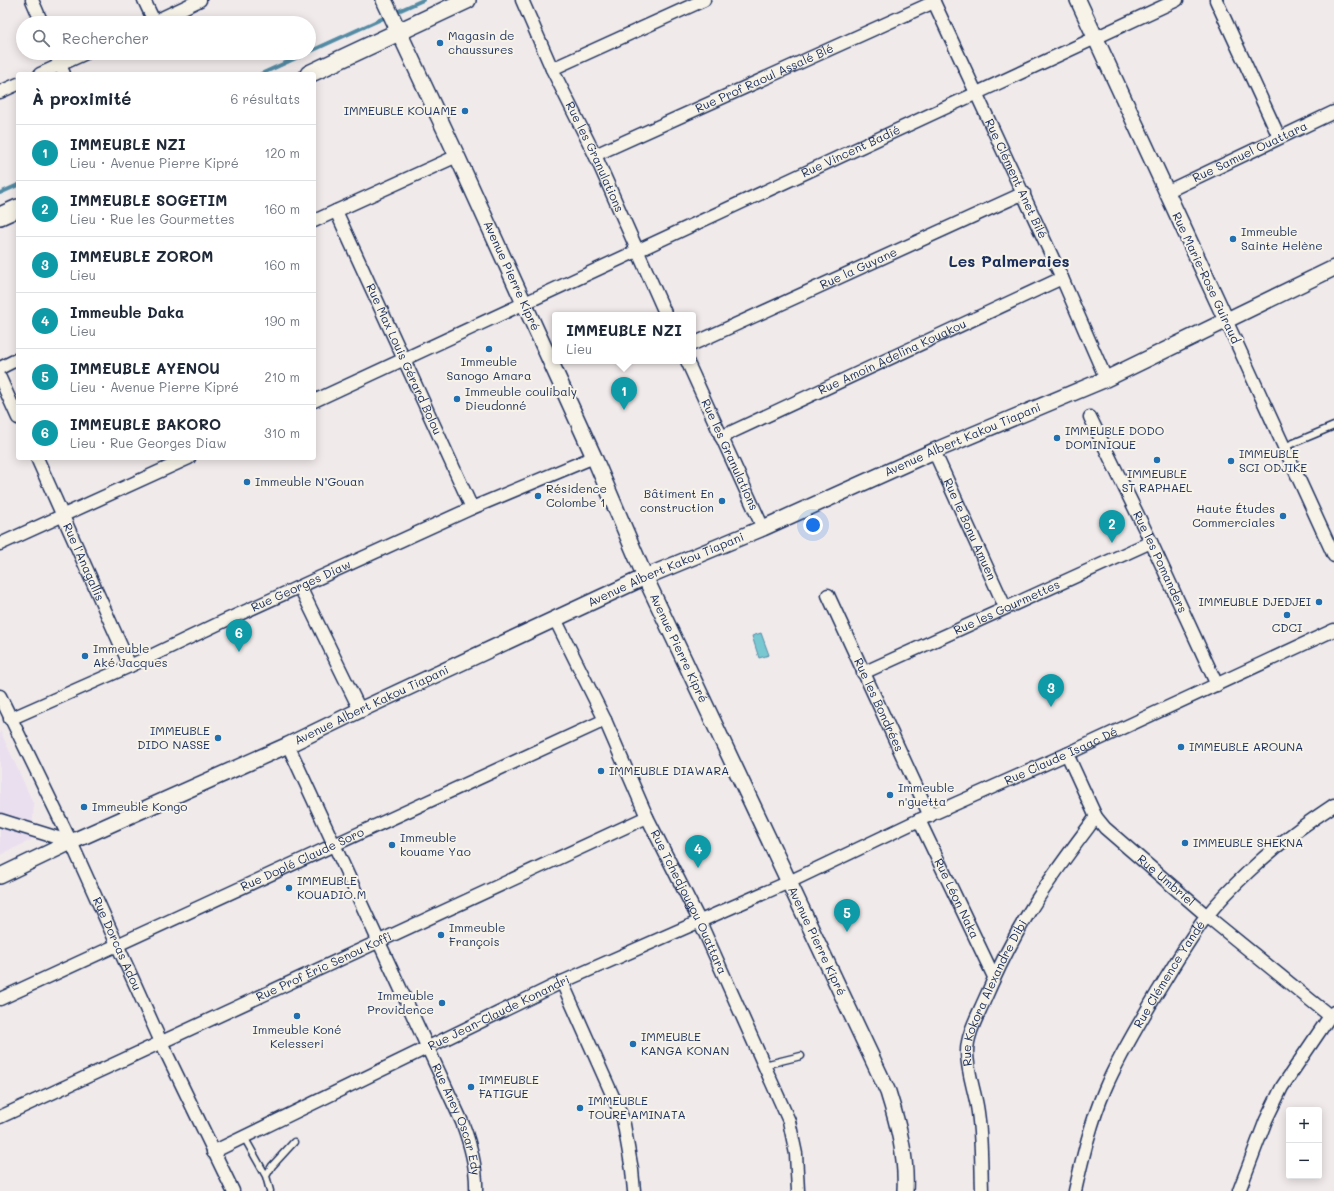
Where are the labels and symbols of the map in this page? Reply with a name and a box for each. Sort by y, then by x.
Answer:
place label: Magasin de chaussures [448,27,515,57]
marker: Magasin de chaussures [435,38,445,48]
street label: Rue Prof Raoul Assalé Blé [692,39,836,116]
street label: Rue les Granulations [563,99,628,215]
place label: IMMEUBLE KOUAME [344,102,457,118]
marker: IMMEUBLE KOUAME [460,106,470,116]
street label: Rue Clément Anet Bilé [982,116,1052,241]
street label: Rue Samuel Ouattara [1189,117,1310,185]
street label: Rue Vincent Badié [798,121,903,181]
street label: Rue Marie-Rose Guiraud [1169,209,1245,346]
street label: Avenue Pierre Kipré [481,218,544,333]
place label: Immeuble Sainte Helène [1241,223,1323,253]
marker: Immeuble Sainte Helène [1228,234,1238,244]
street label: Rue la Guyane [817,243,899,292]
district label: Les Palmeraies [948,250,1070,271]
street label: Rue Max Louis Gérard Bolou [363,281,446,437]
street label: Rue Amoin Adelina Kouakou [815,315,968,398]
marker: Immeuble Sanogo Amara [484,344,494,354]
place label: Immeuble Sanogo Amara [447,353,531,383]
pin: 1 [611,377,637,410]
place label: Immeuble coulibaly Dieudonné [465,383,577,413]
marker: Immeuble coulibaly Dieudonné [452,394,462,404]
street label: Rue les Granulations [698,396,763,513]
street label: Avenue Albert Kakou Tiapani [881,398,1043,479]
place label: IMMEUBLE DODO DOMINIQUE [1065,422,1164,452]
marker: IMMEUBLE DODO DOMINIQUE [1052,433,1062,443]
place label: IMMEUBLE SCI ODJIKE [1239,445,1307,475]
marker: IMMEUBLE ST RAPHAEL [1152,455,1162,465]
marker: IMMEUBLE SCI ODJIKE [1226,456,1236,466]
place label: IMMEUBLE ST RAPHAEL [1122,465,1193,495]
place label: Immeuble N’Gouan [255,473,364,489]
street label: Rue le Bonu Amuen [940,475,1001,582]
marker: Immeuble N’Gouan [242,477,252,487]
place label: Résidence Colombe 1 [546,480,607,510]
place label: Bâtiment En construction [640,485,714,515]
marker: Résidence Colombe 1 [533,491,543,501]
marker: Bâtiment En construction [717,496,727,506]
place label: Haute Études Commerciales [1192,500,1275,530]
street label: Rue les Pomanders [1130,508,1192,615]
pin: 2 [1099,510,1125,543]
marker: Haute Études Commerciales [1278,511,1288,521]
your location [803,515,823,535]
street label: Rue l'Anagallis [60,520,109,603]
street label: Avenue Albert Kakou Tiapani [585,528,746,610]
street label: Rue Georges Diaw [248,555,353,615]
street label: Rue les Gourmettes [951,575,1062,638]
street label: Avenue Pierre Kipré [647,590,712,705]
place label: IMMEUBLE DJEDJEI [1199,593,1311,609]
marker: IMMEUBLE DJEDJEI [1314,597,1324,607]
marker: CDCI [1282,610,1292,620]
pin: 6 [226,619,252,652]
place label: CDCI [1272,619,1302,635]
place label: Immeuble Aké Jacques [93,640,168,670]
marker: Immeuble Aké Jacques [80,651,90,661]
street label: Rue les Bondrées [851,655,908,754]
street label: Avenue Albert Kakou Tiapani [291,661,451,748]
pin: 3 [1038,674,1064,707]
place label: IMMEUBLE DIDO NASSE [137,722,210,752]
street label: Rue Claude Isaac Dé [1001,723,1120,788]
marker: IMMEUBLE DIDO NASSE [213,733,223,743]
place label: IMMEUBLE AROUNA [1189,738,1303,754]
marker: IMMEUBLE AROUNA [1176,742,1186,752]
place label: IMMEUBLE DIAWARA [609,762,729,778]
marker: IMMEUBLE DIAWARA [596,766,606,776]
place label: Immeuble n'guetta [898,779,954,809]
marker: Immeuble n'guetta [885,790,895,800]
place label: Immeuble Kongo [92,798,187,814]
marker: Immeuble Kongo [79,802,89,812]
street label: Rue Doplé Claude Soro [238,823,366,894]
street label: Rue Tchedjougou Ouattara [648,827,731,976]
place label: Immeuble kouame Yao [400,829,471,859]
place label: IMMEUBLE SHEKNA [1193,834,1303,850]
pin: 4 [685,835,711,868]
marker: IMMEUBLE SHEKNA [1180,838,1190,848]
marker: Immeuble kouame Yao [387,840,397,850]
street label: Rue Umbriel [1134,851,1199,909]
street label: Rue Léon Naka [931,855,983,941]
place label: IMMEUBLE KOUADIO.M [297,872,366,902]
marker: IMMEUBLE KOUADIO.M [284,883,294,893]
street label: Avenue Pierre Kipré [785,883,850,998]
street label: Rue Dorcas Adou [90,894,146,993]
pin: 5 [834,899,860,932]
street label: Rue Kokora Alexandre Dibi [958,916,1030,1067]
street label: Rue Clémence Yandé [1129,917,1208,1031]
place label: Immeuble François [449,919,505,949]
street label: Rue Prof Éric Senou Koffi [253,928,394,1004]
marker: Immeuble François [436,930,446,940]
street label: Rue Jean-Claude Konandri [425,971,572,1053]
place label: Immeuble Providence [367,987,434,1017]
marker: Immeuble Providence [437,998,447,1008]
marker: Immeuble Koné Kelesseri [292,1011,302,1021]
place label: Immeuble Koné Kelesseri [253,1021,341,1051]
place label: IMMEUBLE KANGA KONAN [641,1028,729,1058]
marker: IMMEUBLE KANGA KONAN [628,1039,638,1049]
street label: Rue Aney Oscar Edy [429,1061,485,1176]
place label: IMMEUBLE FATIGUE [479,1071,539,1101]
marker: IMMEUBLE FATIGUE [466,1082,476,1092]
place label: IMMEUBLE TOURE AMINATA [588,1092,686,1122]
marker: IMMEUBLE TOURE AMINATA [575,1103,585,1113]

